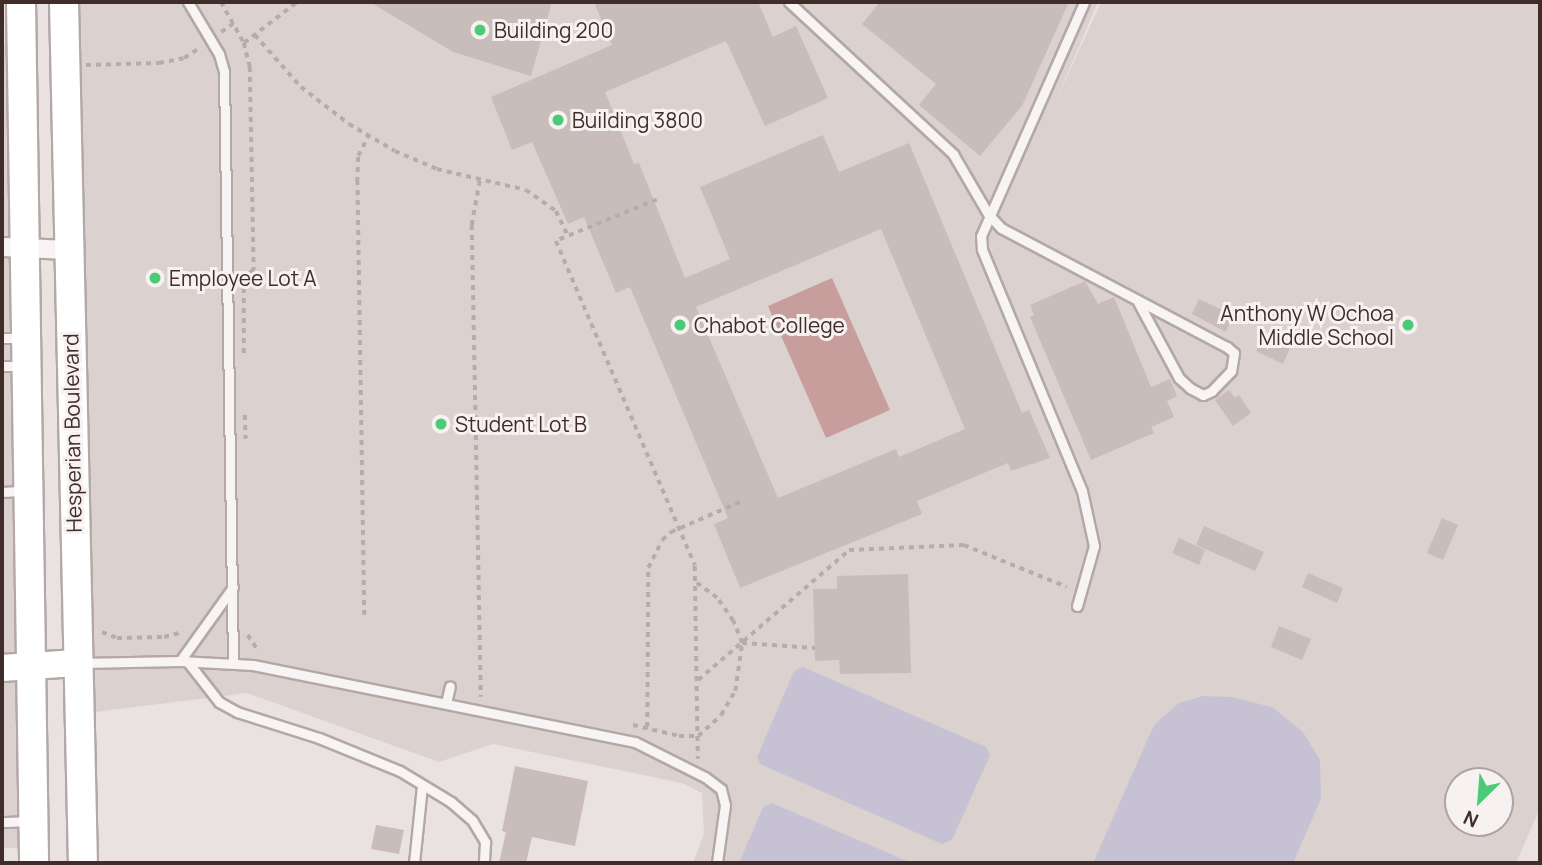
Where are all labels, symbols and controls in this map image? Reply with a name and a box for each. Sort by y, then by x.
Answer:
place label: Building 200 [494,17,613,43]
marker: Building 200 [472,22,488,38]
place label: Building 3800 [572,107,703,133]
marker: Building 3800 [550,112,566,128]
place label: Employee Lot A [169,265,317,291]
marker: Employee Lot A [147,270,163,286]
place label: Anthony W Ochoa Middle School [1220,300,1394,350]
place label: Chabot College [694,312,845,338]
marker: Chabot College [672,317,688,333]
marker: Anthony W Ochoa Middle School [1400,317,1416,333]
street label: Hesperian Boulevard [58,333,86,533]
place label: Student Lot B [455,411,587,437]
marker: Student Lot B [433,416,449,432]
north arrow [1444,767,1514,837]
text: N [1459,805,1483,834]

